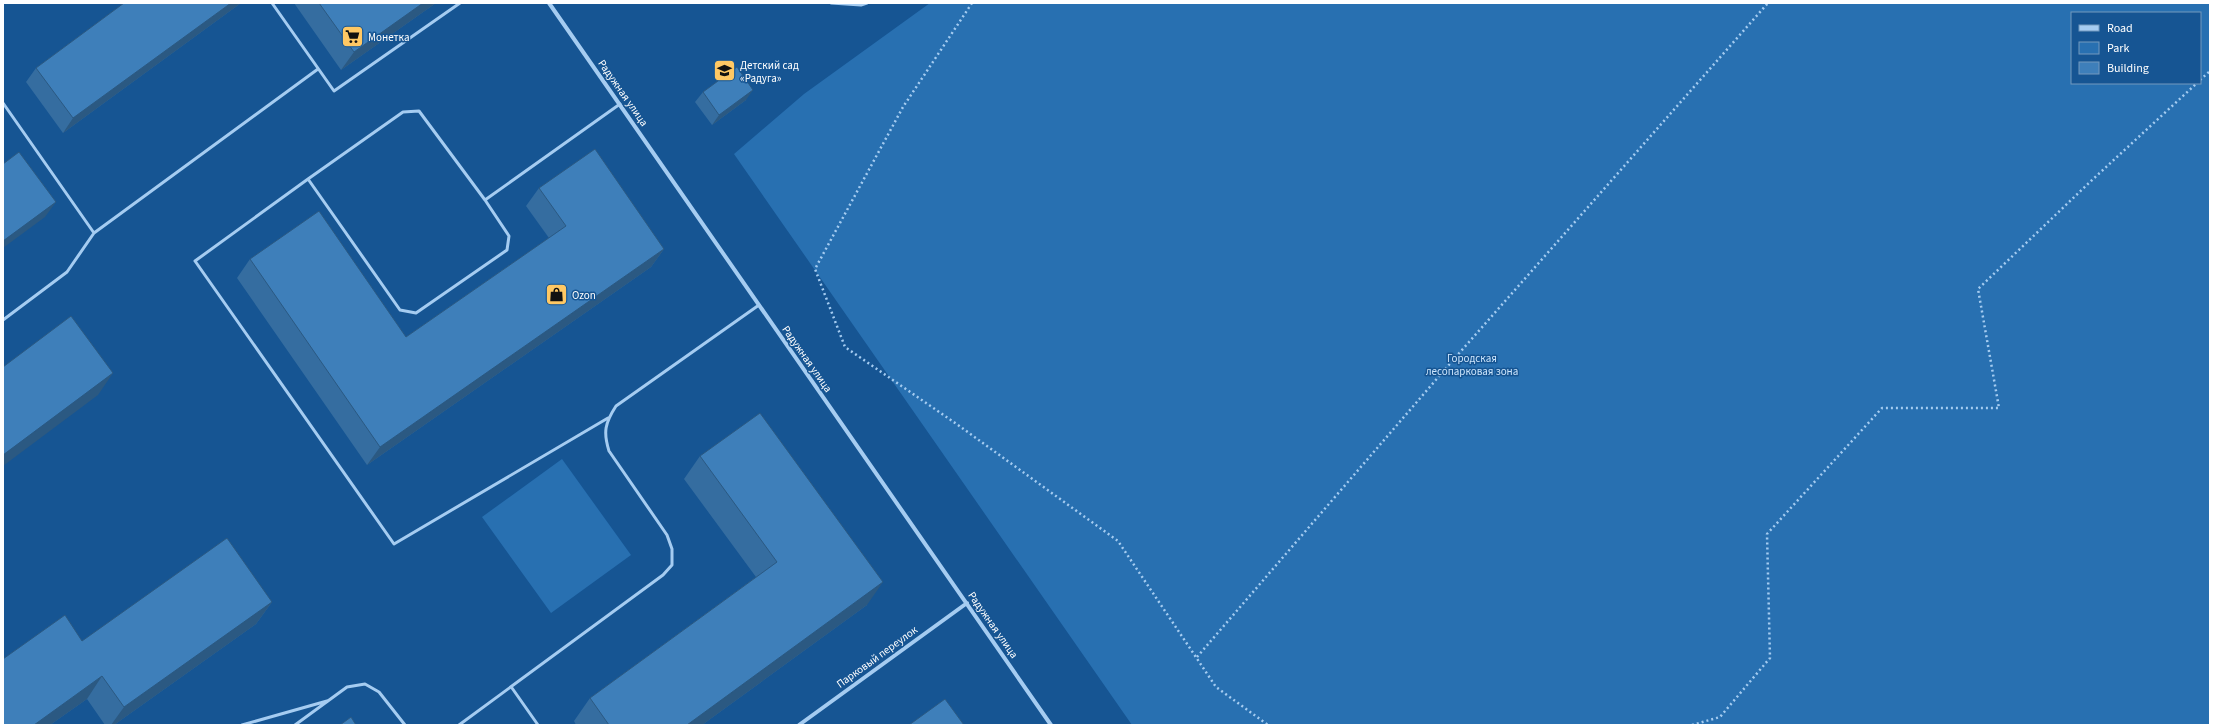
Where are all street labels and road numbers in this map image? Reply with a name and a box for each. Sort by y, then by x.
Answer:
street label: Радужная улица [594,57,652,129]
street label: Радужная улица [778,323,836,395]
street label: Радужная улица [964,589,1022,661]
street label: Парковый переулок [833,622,921,692]

